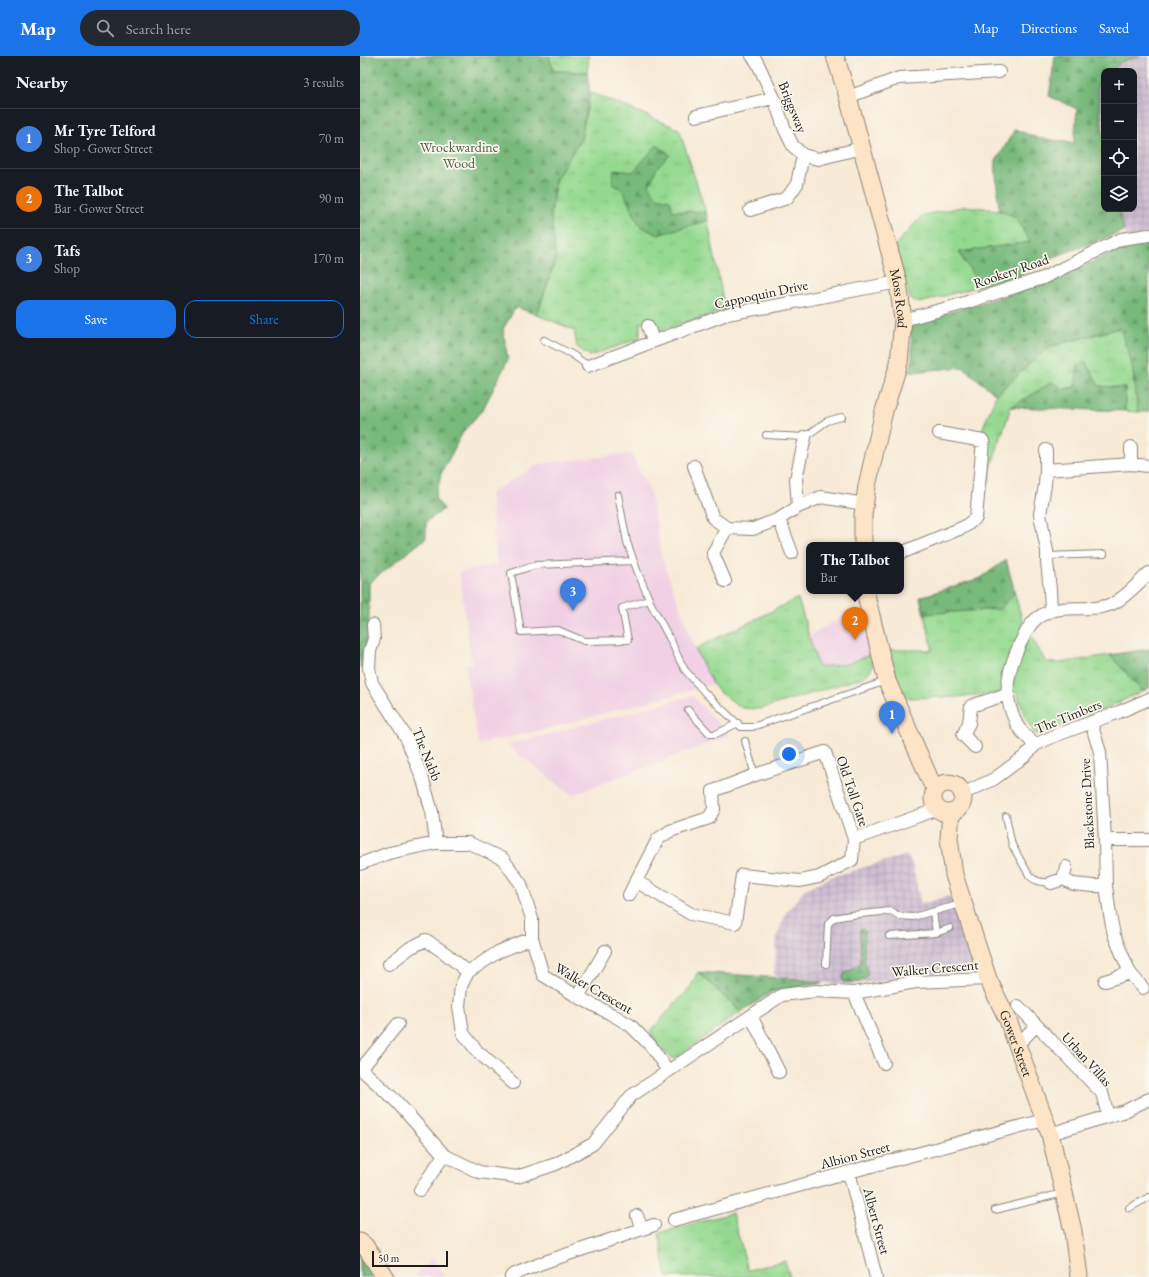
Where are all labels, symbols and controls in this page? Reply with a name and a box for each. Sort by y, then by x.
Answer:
search box [80,10,360,46]
text: Map [20,16,56,41]
icon: search [94,17,116,39]
text: Search here [126,19,191,38]
text: Map [973,19,999,37]
text: Directions [1021,19,1077,37]
text: Saved [1099,19,1129,37]
map controls [1101,68,1137,212]
button: + [1101,68,1137,104]
text: Nearby [16,71,68,93]
text: 3 results [303,74,344,91]
street label: Briggsway [775,79,812,136]
button: − [1101,104,1137,140]
text: Mr Tyre Telford [54,121,156,140]
text: 1 [26,130,32,147]
text: 70 m [319,130,344,147]
park label: Wrockwardine Wood [420,138,499,172]
text: Shop · Gower Street [54,140,153,157]
button: locate [1101,140,1137,176]
button: layers [1101,176,1137,212]
text: The Talbot [54,181,124,200]
text: 2 [26,190,32,207]
text: 90 m [319,190,344,207]
text: Bar · Gower Street [54,200,144,217]
text: Tafs [54,241,80,260]
street label: Rookery Road [971,249,1052,292]
text: 3 [26,250,32,267]
text: 170 m [313,250,344,267]
text: Shop [54,260,80,277]
street label: Moss Road [886,266,912,330]
street label: Cappoquin Drive [713,275,810,313]
button: Save [16,300,176,338]
button: Share [184,300,344,338]
popup [806,542,904,594]
text: The Talbot [820,550,890,569]
text: Bar [820,569,837,586]
pin: 3 [560,578,586,611]
pin: 2 [842,607,868,640]
street label: The Timbers [1032,694,1104,738]
pin: 1 [879,701,905,734]
street label: The Nabb [408,725,446,783]
your location [779,744,799,764]
street label: Old Toll Gate [832,753,874,829]
street label: Blackstone Drive [1076,758,1098,850]
street label: Walker Crescent [891,955,980,981]
street label: Walker Crescent [552,958,637,1018]
street label: Gower Street [995,1007,1037,1080]
street label: Urban Villas [1058,1028,1116,1090]
street label: Albion Street [817,1137,892,1173]
street label: Albert Street [859,1185,895,1257]
scale bar [372,1249,448,1268]
text: 50 m [378,1251,399,1265]

